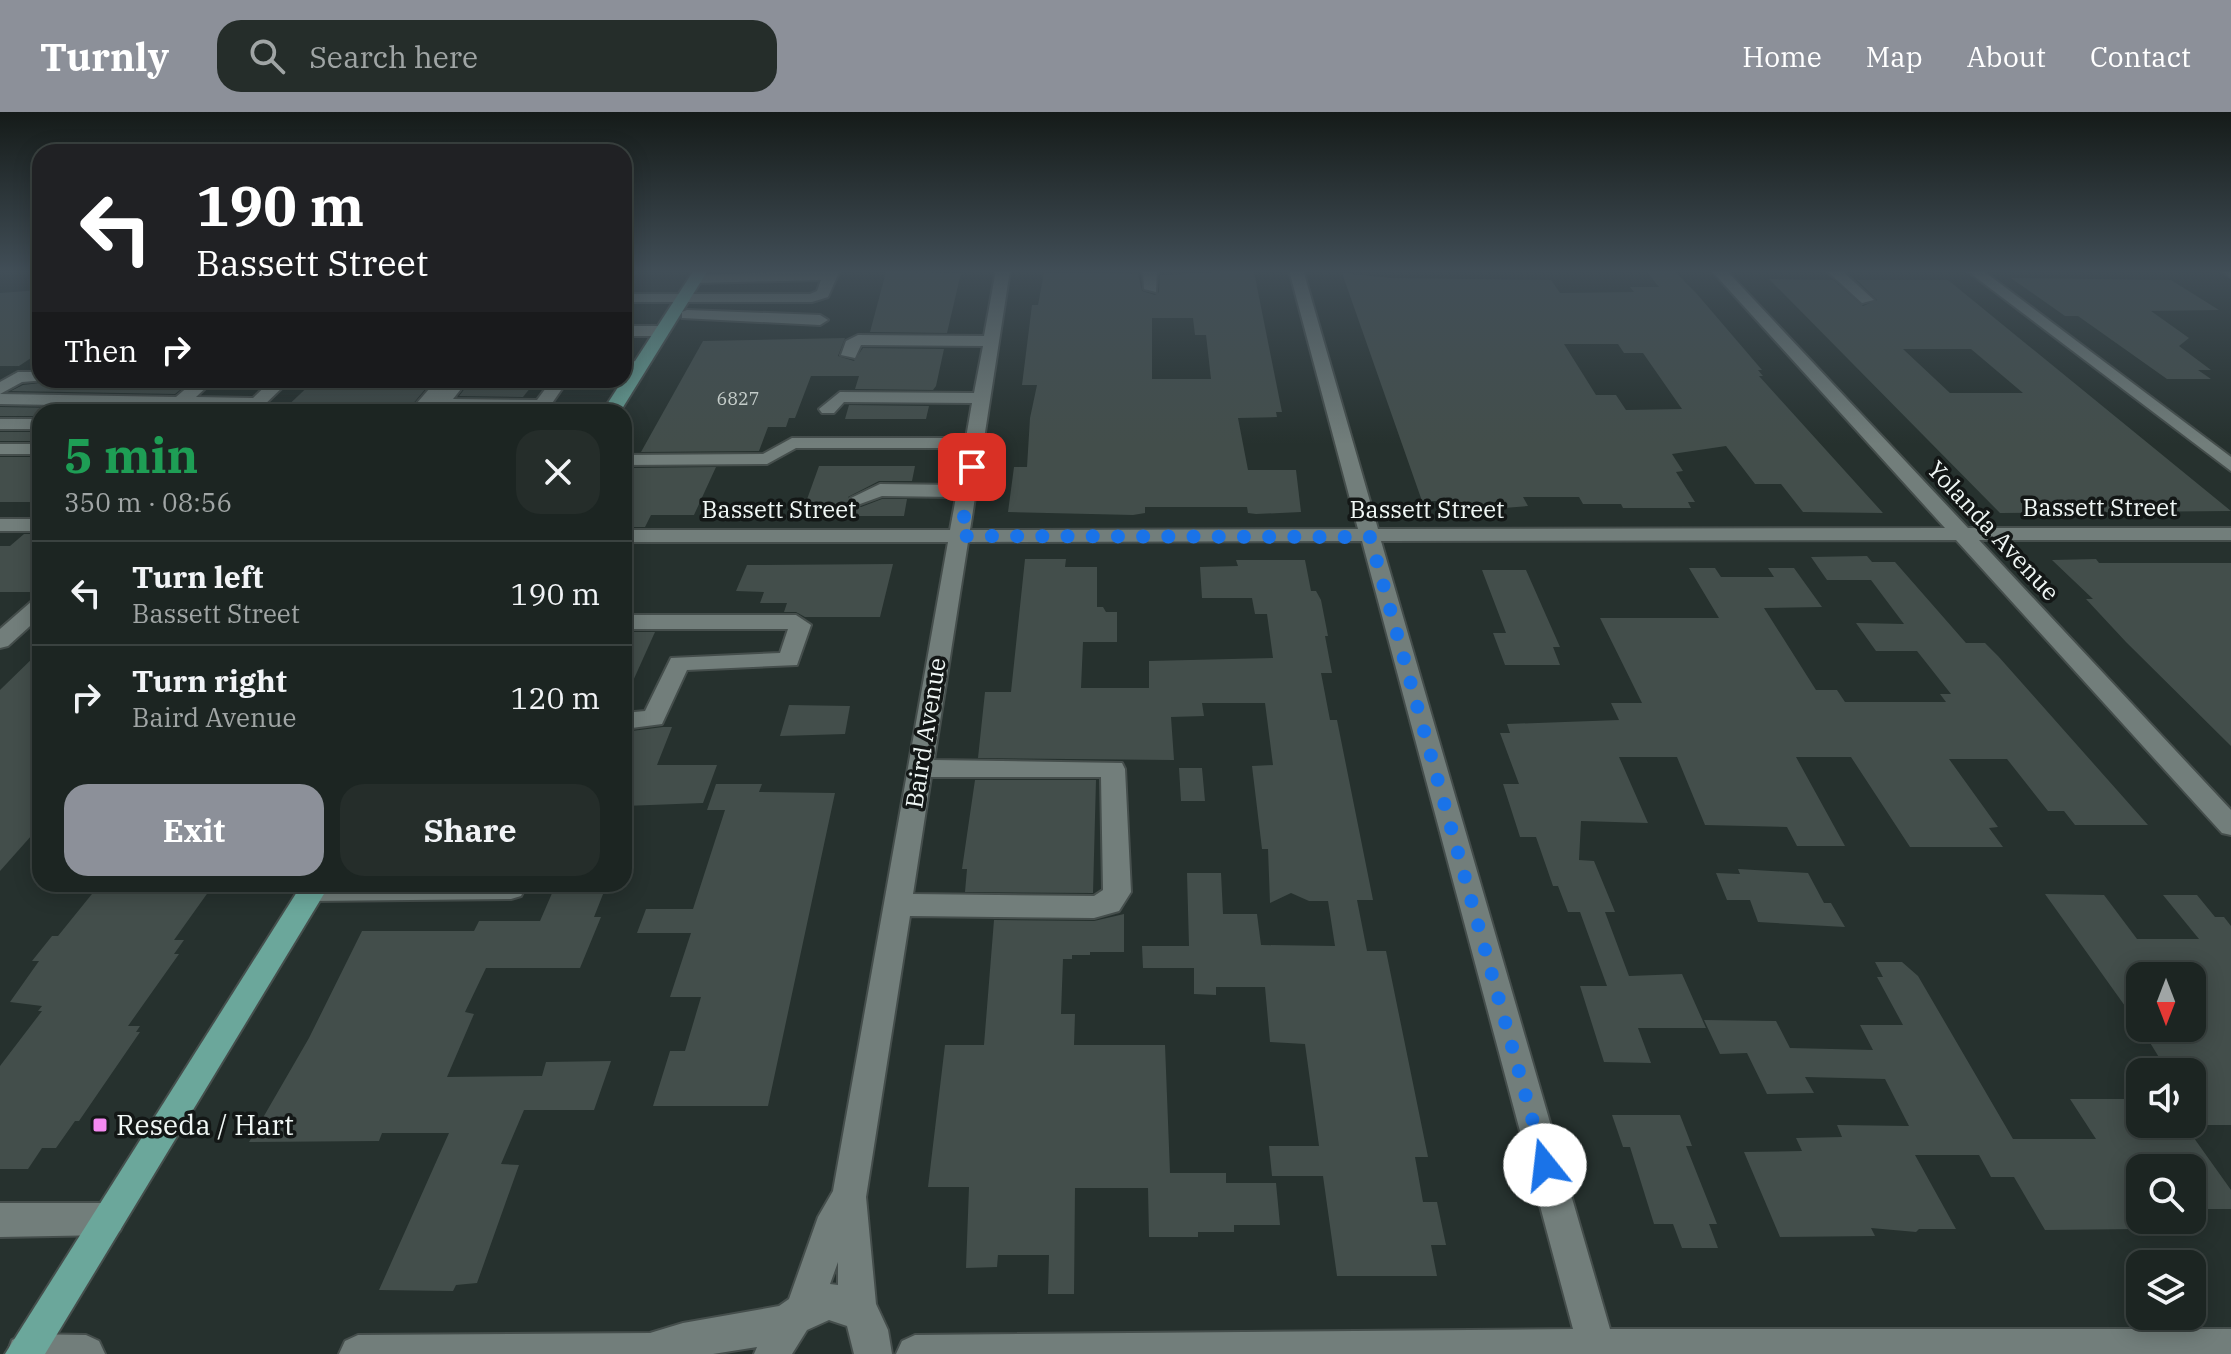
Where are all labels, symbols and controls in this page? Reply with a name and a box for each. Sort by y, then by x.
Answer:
search box [217,20,777,92]
text: Turnly [40,32,169,81]
icon: search [245,34,289,78]
text: Search here [309,37,478,76]
text: Home [1742,38,1822,75]
text: Map [1866,38,1923,75]
text: About [1967,38,2046,75]
text: Contact [2090,38,2191,75]
text: 190 m [196,169,364,241]
icon: left [64,176,168,280]
text: Bassett Street [196,239,429,286]
icon: right [154,328,198,372]
text: Then [64,331,138,370]
house number: 6827 [716,387,760,410]
text: 5 min [64,424,198,486]
button: close [516,430,600,514]
pin [938,433,1006,501]
icon: arrive [950,445,994,489]
street label: Yolanda Avenue [1921,453,2067,607]
text: 350 m · 08:56 [64,485,232,519]
street label: Bassett Street [2022,491,2178,523]
street label: Bassett Street [701,493,857,525]
street label: Bassett Street [1349,493,1505,525]
text: Turn left [132,557,264,596]
icon: left [64,571,108,615]
text: 190 m [510,574,600,613]
text: Bassett Street [132,596,300,630]
street label: Baird Avenue [897,655,953,810]
text: Turn right [132,661,287,700]
icon: right [64,675,108,719]
text: 120 m [510,678,600,717]
text: Baird Avenue [132,700,297,734]
button: Exit [64,784,324,876]
button: Share [340,784,600,876]
north arrow [2126,962,2206,1042]
map controls [2126,962,2206,1330]
button: sound [2126,1058,2206,1138]
place label: Reseda / Hart [116,1106,294,1143]
marker: Reseda / Hart [91,1116,109,1134]
position arrow [1503,1123,1587,1207]
button: search [2126,1154,2206,1234]
button: layers [2126,1250,2206,1330]

